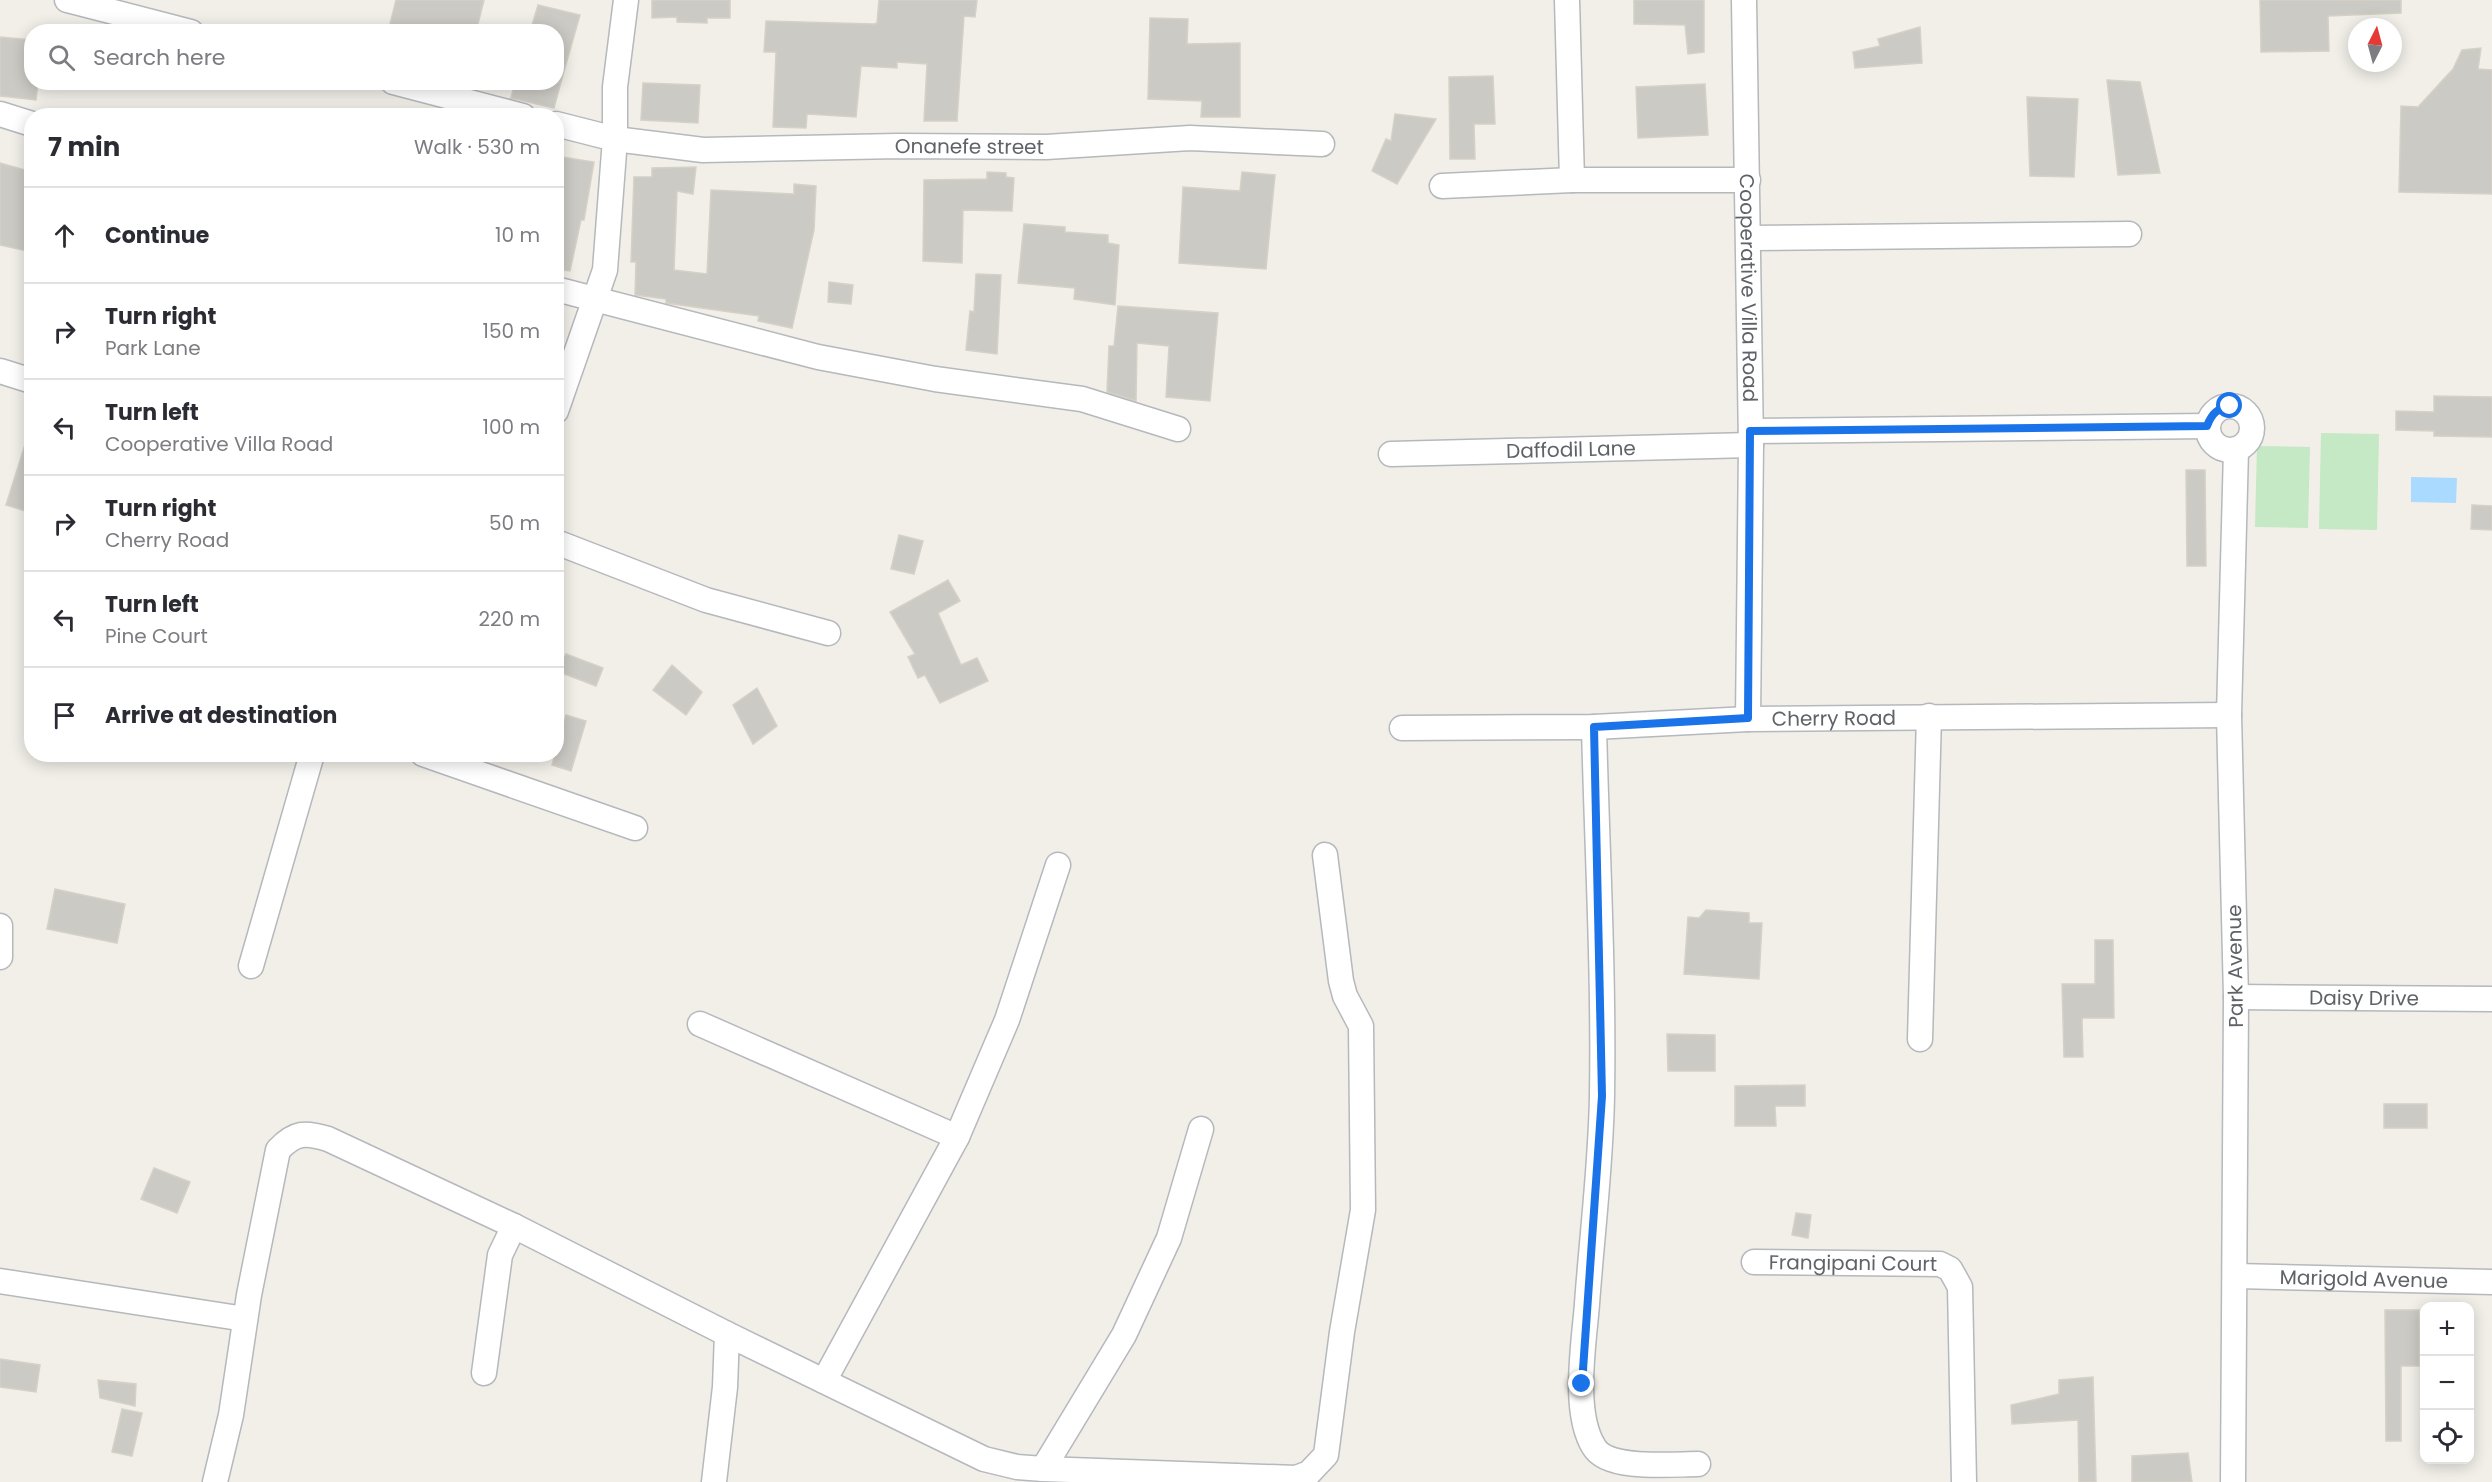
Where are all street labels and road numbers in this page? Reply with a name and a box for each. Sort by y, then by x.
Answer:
street label: Onanefe street [895,132,1044,161]
street label: Cooperative Villa Road [1733,174,1764,402]
street label: Daffodil Lane [1506,434,1636,465]
street label: Cherry Road [1772,704,1896,733]
street label: Park Avenue [2220,904,2250,1028]
street label: Daisy Drive [2309,984,2419,1012]
street label: Frangipani Court [1769,1248,1937,1278]
street label: Marigold Avenue [2279,1263,2448,1295]

